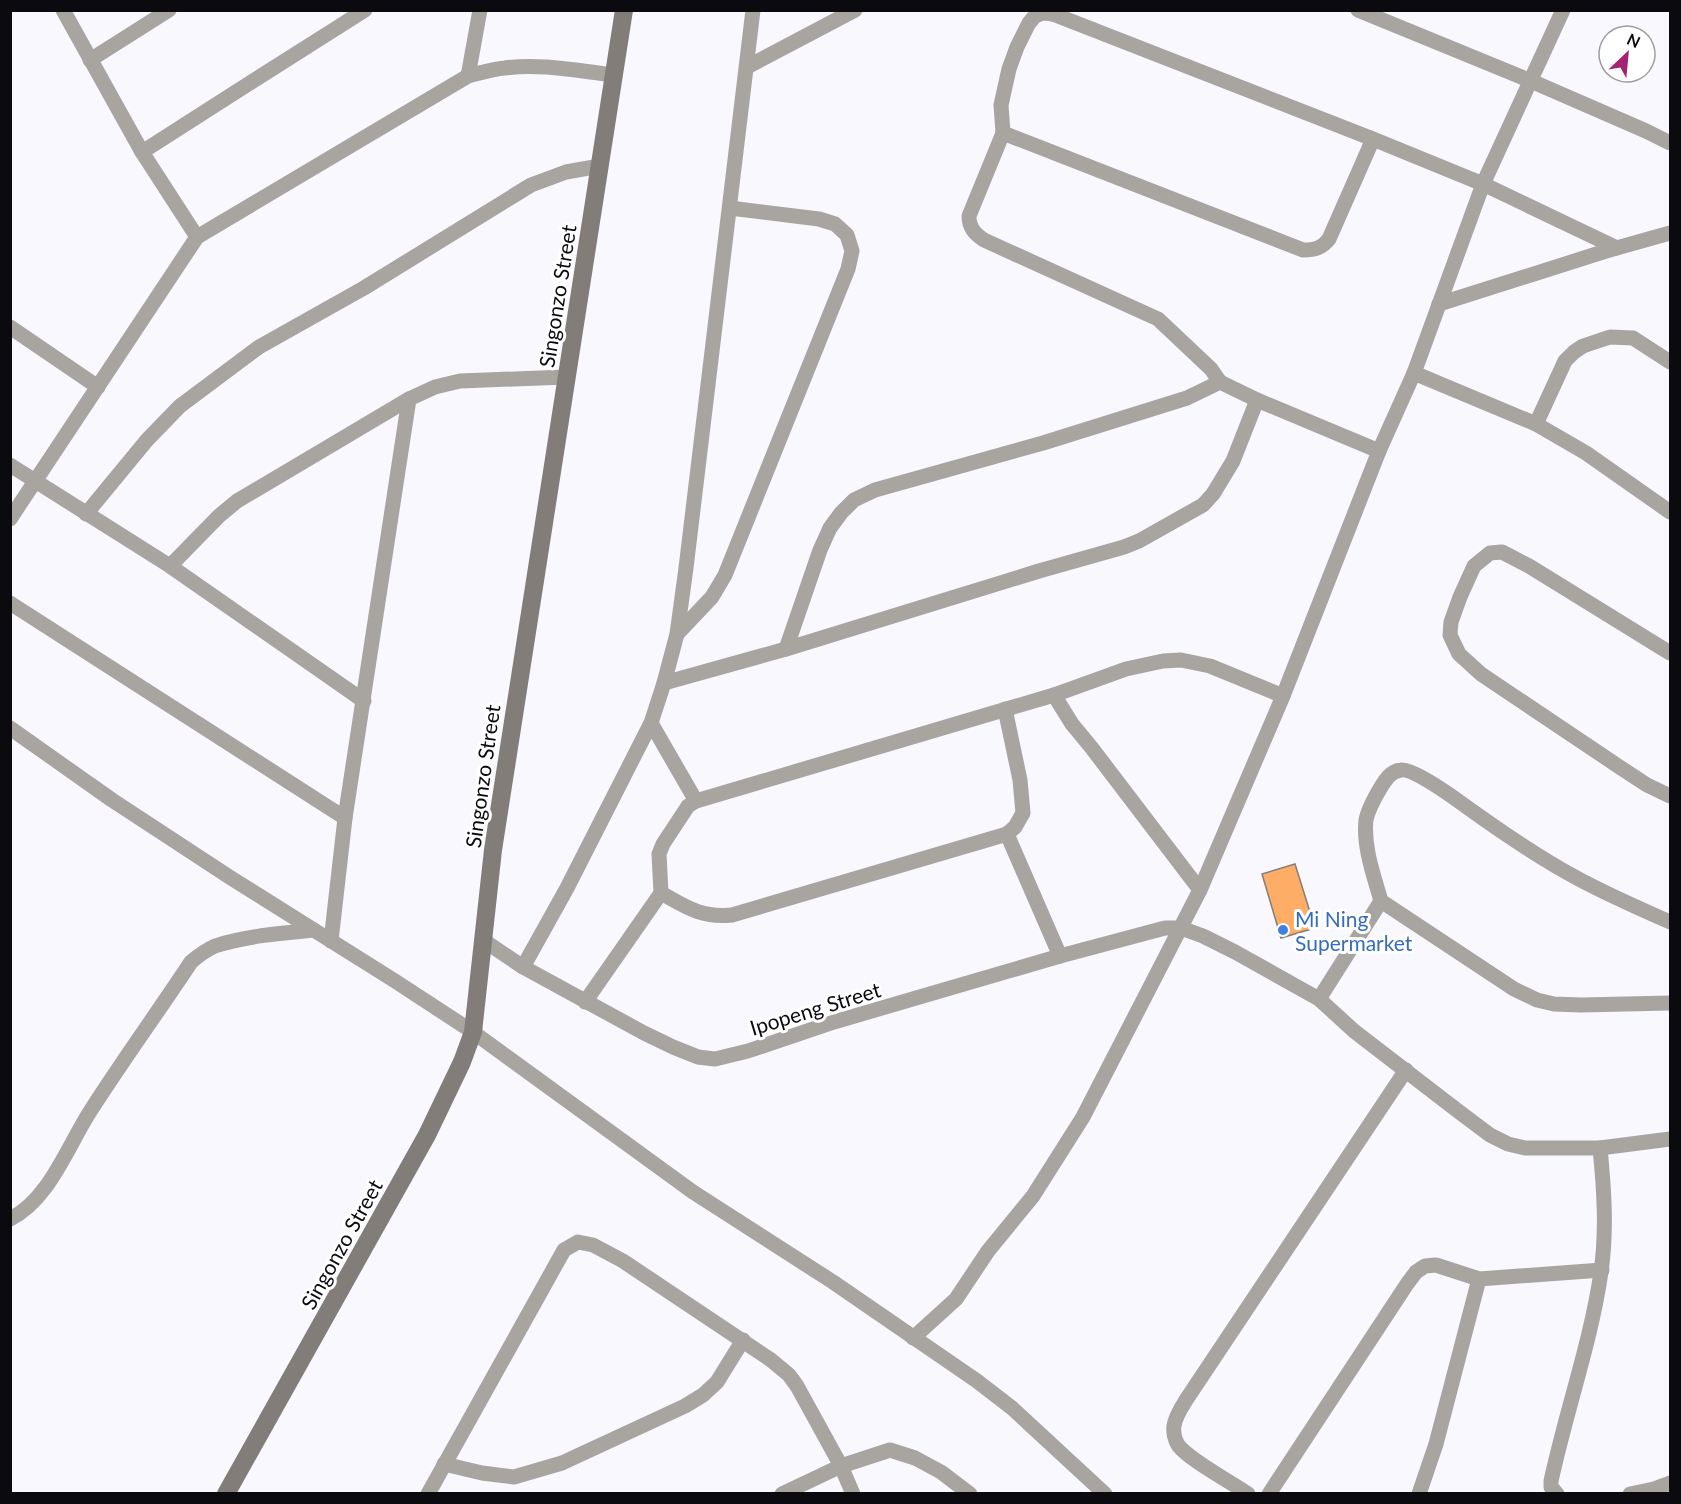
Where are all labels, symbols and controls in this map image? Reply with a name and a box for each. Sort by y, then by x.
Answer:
north arrow [1597,24,1657,84]
text: N [1624,29,1643,51]
street label: Singonzo Street [533,222,581,369]
street label: Singonzo Street [460,702,504,849]
place label: Mi Ning Supermarket [1295,906,1413,955]
marker: Mi Ning Supermarket [1276,923,1290,937]
street label: Ipopeng Street [747,976,884,1040]
street label: Singonzo Street [295,1174,387,1313]

